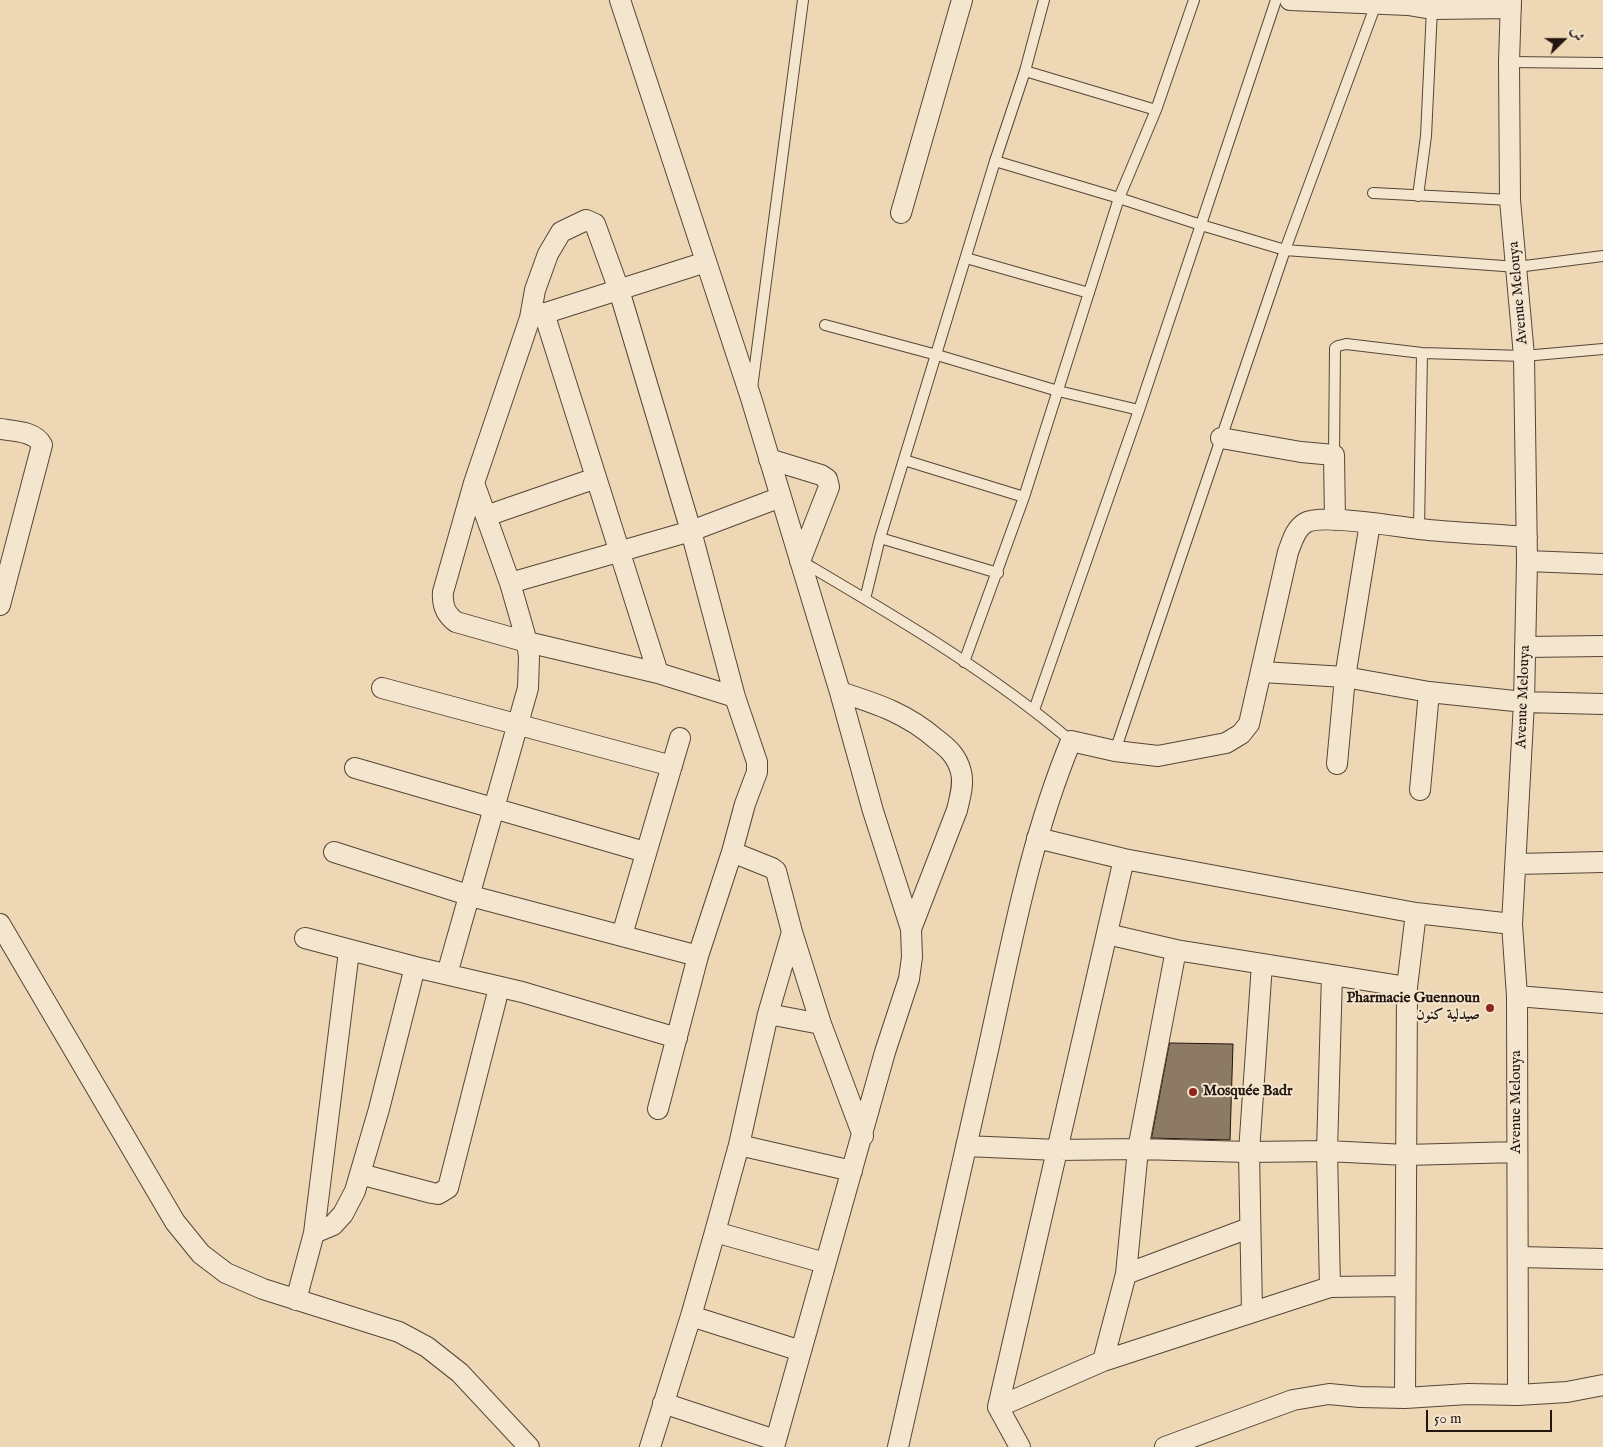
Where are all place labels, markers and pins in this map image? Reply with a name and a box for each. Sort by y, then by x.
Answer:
place label: Pharmacie Guennoun صيدلية كنون [1346,990,1480,1025]
marker: Pharmacie Guennoun صيدلية كنون [1484,1002,1496,1014]
place label: Mosquée Badr [1203,1083,1292,1101]
marker: Mosquée Badr [1187,1086,1199,1098]

